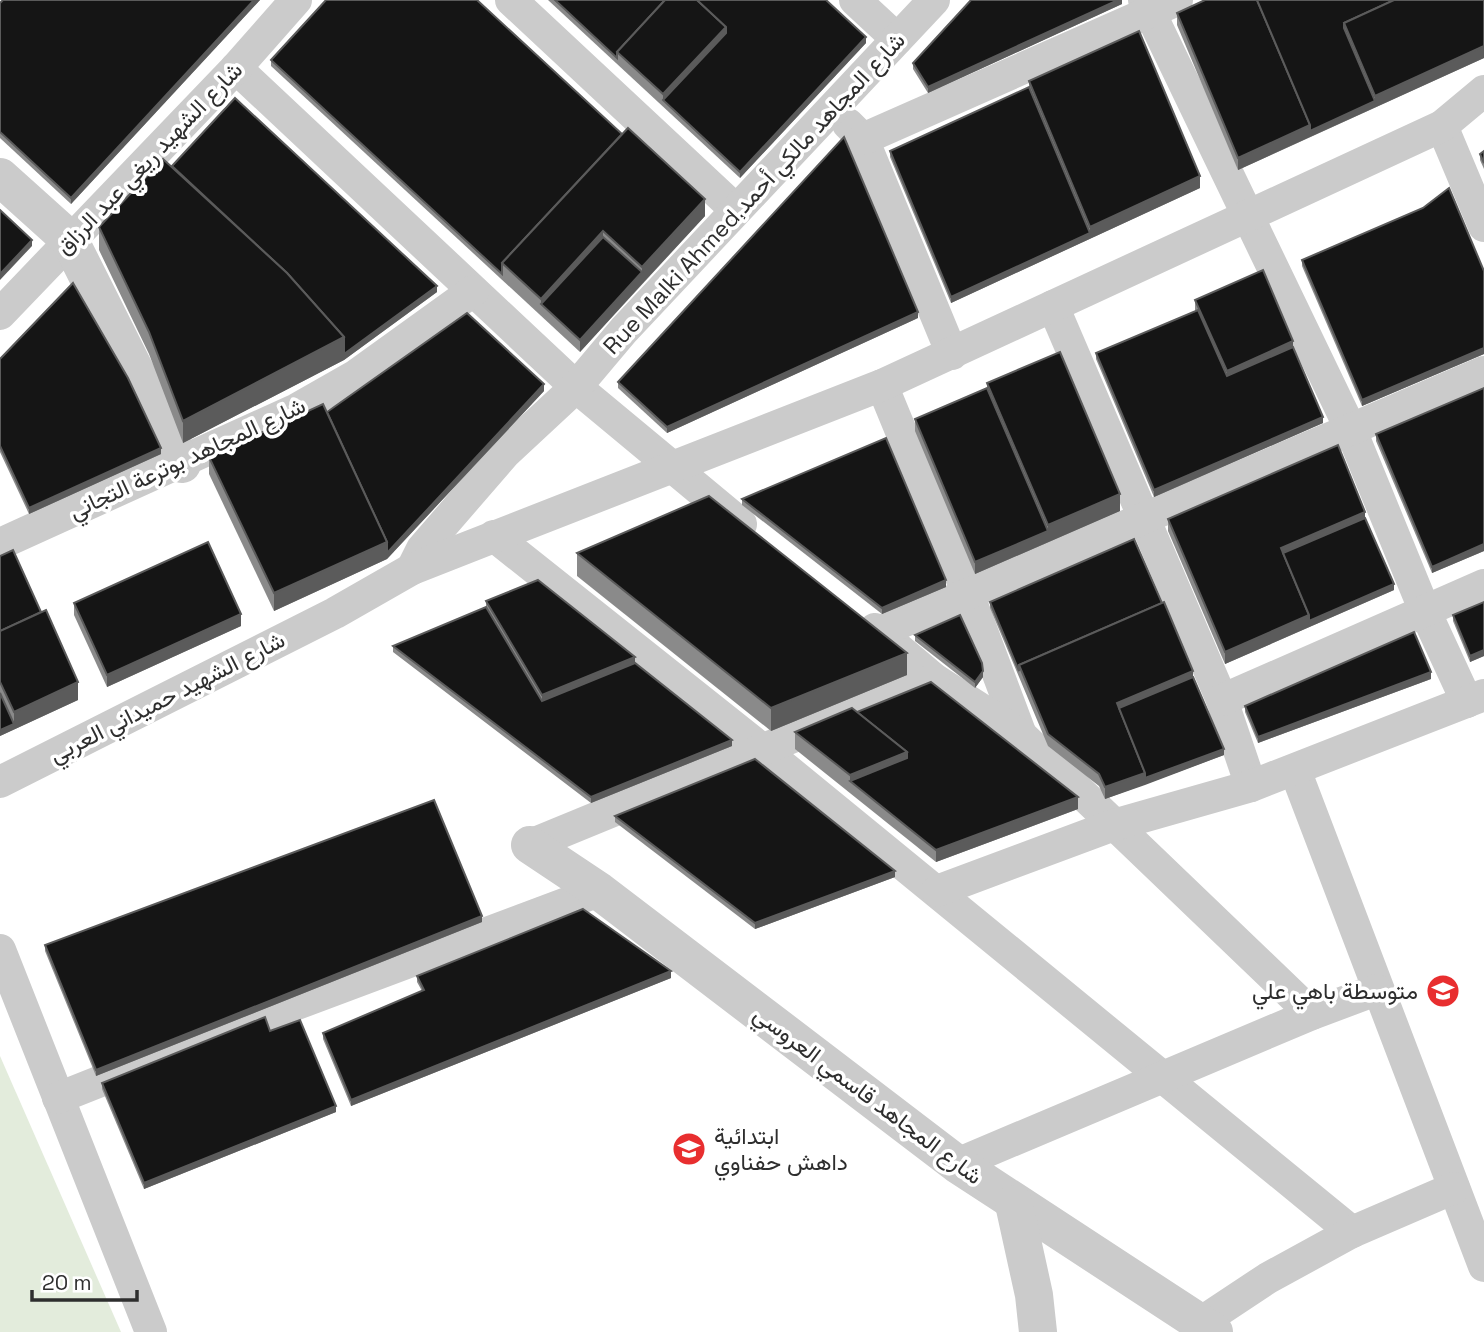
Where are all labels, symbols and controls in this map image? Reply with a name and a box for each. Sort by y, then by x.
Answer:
street label: Rue Malki Ahmed,شارع المجاهد مالكي أحمد [596,26,914,363]
street label: شارع الشهيد ريغي عبد الرزاق [49,55,252,264]
street label: شارع المجاهد بوترعة التجاني [64,390,312,530]
street label: شارع الشهيد حميداني العربي [44,624,292,773]
school or university icon: متوسطة باهي علي [1424,972,1462,1010]
place label: متوسطة باهي علي [1252,976,1418,1010]
street label: شارع المجاهد قاسمي العروسي [745,999,988,1194]
place label: ابتدائية داهش حفناوي [714,1121,848,1181]
school or university icon: ابتدائية داهش حفناوي [670,1130,708,1168]
scale bar [32,1258,136,1302]
text: 20 m [42,1269,92,1296]

